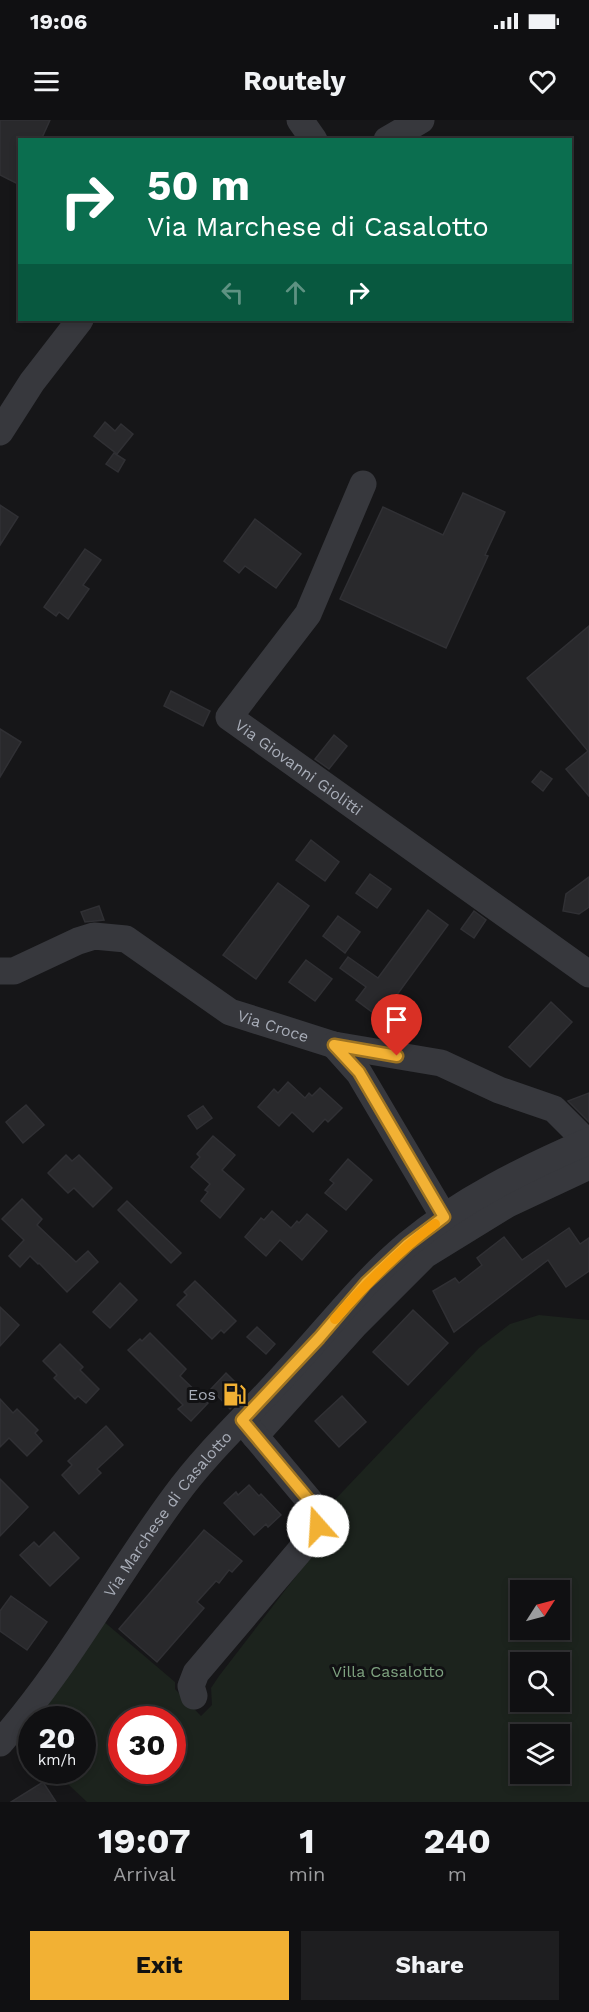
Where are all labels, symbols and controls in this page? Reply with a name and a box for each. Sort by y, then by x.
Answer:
text: 19:06 [30,9,87,34]
icon: menu [30,65,63,98]
text: Routely [243,65,346,97]
icon: heart [526,65,559,98]
text: 50 m [147,161,250,210]
icon: right [48,162,126,240]
text: Via Marchese di Casalotto [147,211,489,243]
icon: left [216,276,249,309]
icon: ahead [279,276,312,309]
icon: right [342,276,375,309]
street label: Via Giovanni Giolitti [231,715,366,819]
pin [371,994,422,1056]
icon: arrive [380,1003,413,1036]
street label: Via Croce [235,1006,311,1046]
fuel station icon: Eos [221,1381,247,1407]
place label: Eos [188,1385,216,1404]
street label: Via Marchese di Casalotto [100,1427,236,1601]
position arrow [286,1494,350,1558]
north arrow [510,1580,570,1640]
map controls [510,1580,570,1784]
button: search [510,1652,570,1712]
park label: Villa Casalotto [332,1662,444,1681]
speed limit sign: 30 [108,1706,186,1784]
text: 20 [38,1720,76,1755]
button: layers [510,1724,570,1784]
text: km/h [38,1751,76,1769]
text: 19:07 [98,1820,191,1862]
text: 1 [299,1820,315,1862]
text: 240 [424,1820,491,1862]
text: Arrival [113,1862,176,1886]
text: min [289,1862,326,1886]
text: m [448,1862,467,1886]
button: Exit [30,1931,289,2000]
button: Share [301,1931,559,2000]

